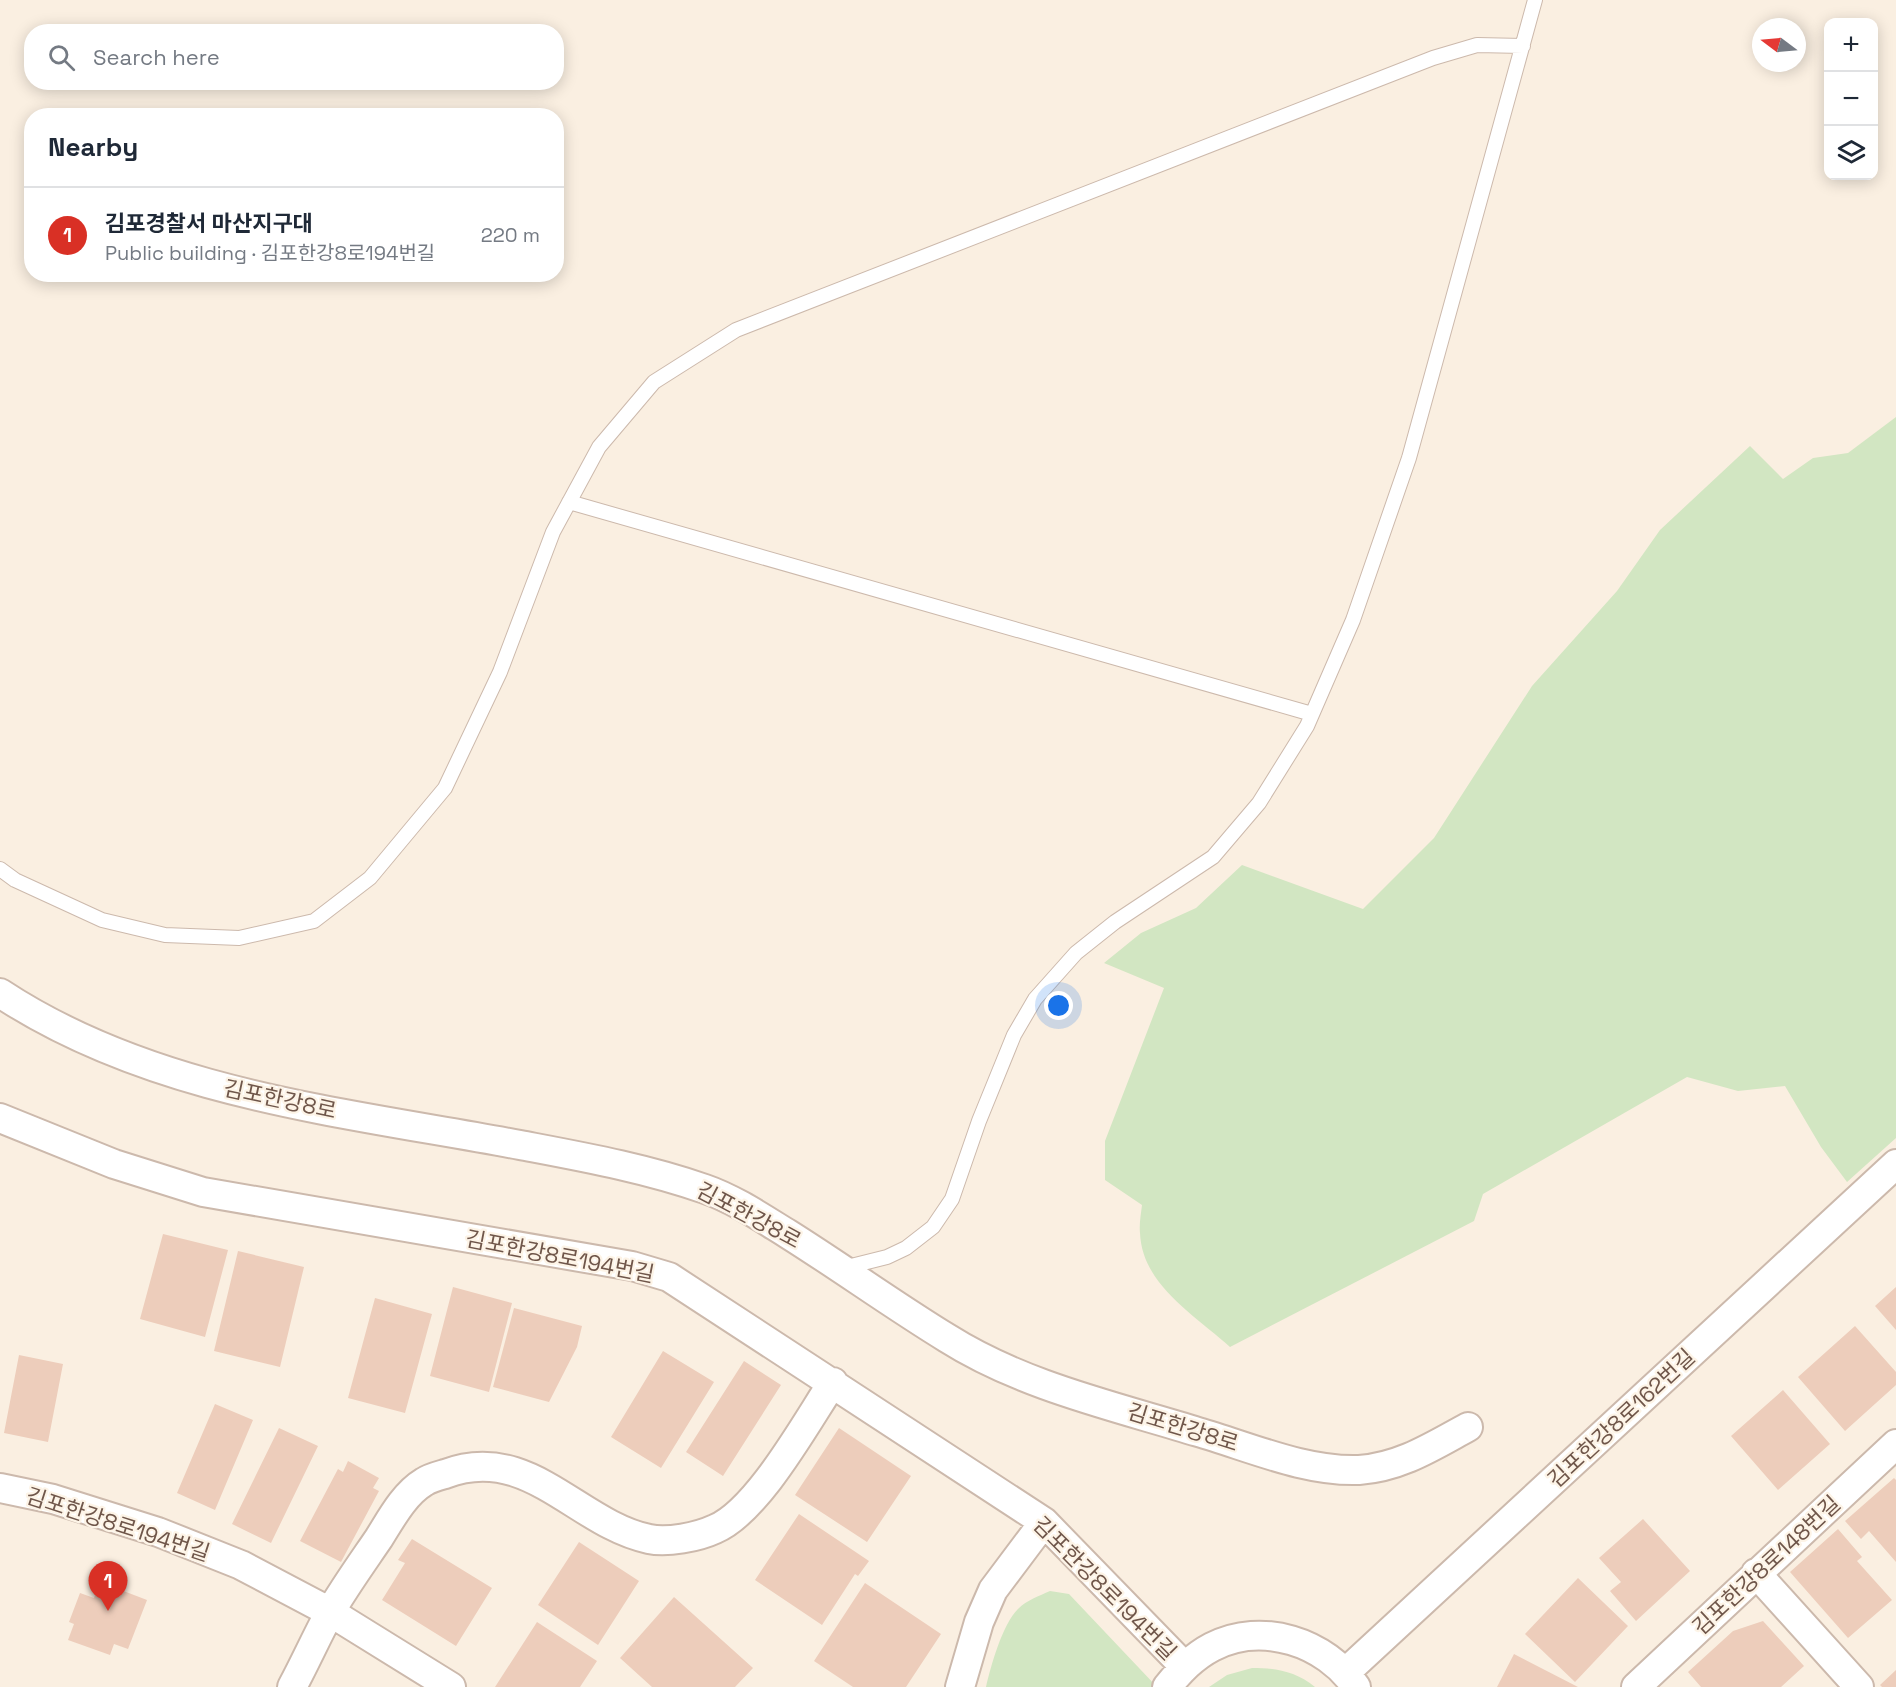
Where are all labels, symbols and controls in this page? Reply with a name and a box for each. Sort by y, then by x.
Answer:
north arrow [1752,18,1806,72]
map controls [1824,18,1878,180]
button: + [1824,18,1878,72]
search box [24,24,564,90]
icon: search [45,41,78,74]
text: Search here [93,43,220,71]
button: − [1824,72,1878,126]
button: layers [1824,126,1878,180]
text: Nearby [48,130,138,164]
text: 김포경찰서 마산지구대 [105,209,313,237]
text: 1 [63,222,72,248]
text: 220 m [481,222,540,248]
text: Public building · 김포한강8로194번길 [105,240,435,266]
your location [1044,991,1073,1020]
street label: 김포한강8로 [221,1073,339,1125]
street label: 김포한강8로 [692,1176,806,1254]
street label: 김포한강8로194번길 [463,1224,657,1288]
street label: 김포한강8로162번길 [1542,1343,1700,1493]
street label: 김포한강8로 [1124,1397,1242,1457]
street label: 김포한강8로194번길 [22,1481,214,1567]
street label: 김포한강8로148번길 [1686,1489,1846,1641]
street label: 김포한강8로194번길 [1027,1510,1183,1666]
pin: 1 [88,1562,128,1611]

